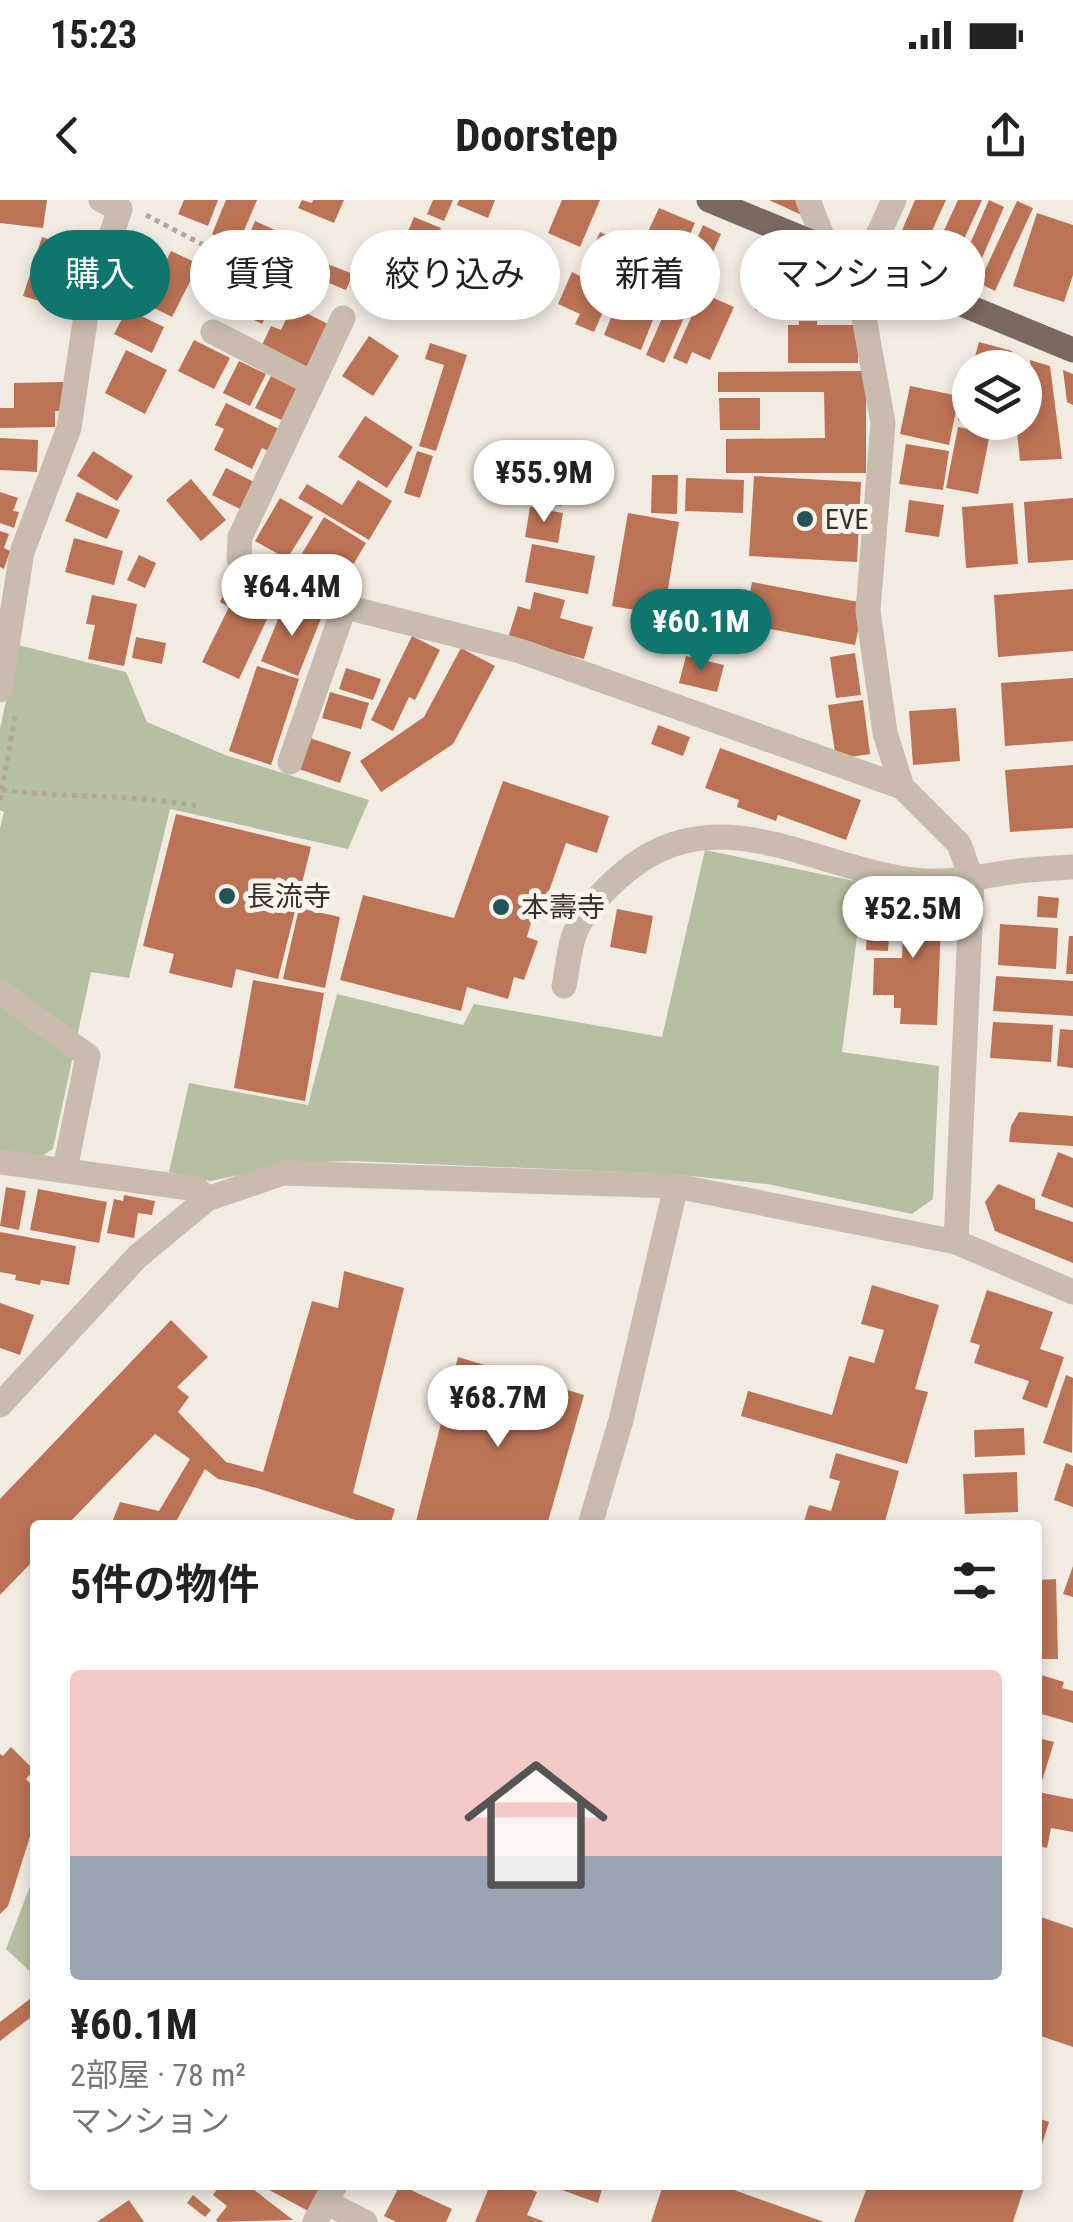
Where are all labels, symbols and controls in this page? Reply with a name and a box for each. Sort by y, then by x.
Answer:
text: 15:23 [50,13,137,57]
icon: back [40,108,95,163]
icon: share [978,108,1033,163]
text: Doorstep [455,109,618,162]
chip: 購入 [30,230,170,320]
chip: 賃貸 [190,230,330,320]
chip: 絞り込み [350,230,560,320]
chip: 新着 [580,230,720,320]
chip: マンション [740,230,985,320]
map controls [952,350,1042,440]
button: layers [952,350,1042,440]
pin: ¥55.9M [463,440,625,525]
text: ¥55.9M [495,453,593,491]
place label: EVE [825,503,869,536]
marker: EVE [794,508,816,530]
pin: ¥64.4M [211,554,373,639]
text: ¥64.4M [243,567,341,605]
pin: ¥60.1M [620,589,782,674]
text: ¥60.1M [652,602,750,640]
pin: ¥52.5M [832,876,994,961]
place label: 長流寺 [247,880,331,913]
marker: 長流寺 [216,885,238,907]
text: ¥52.5M [864,889,962,927]
place label: 本壽寺 [521,891,605,924]
marker: 本壽寺 [490,896,512,918]
pin: ¥68.7M [417,1365,579,1450]
text: ¥68.7M [449,1378,547,1416]
icon: filters [947,1553,1002,1608]
text: 5件の物件 [70,1560,259,1609]
icon: home [446,1735,626,1915]
text: ¥60.1M [70,2000,198,2049]
text: 2部屋 · 78 m² [70,2056,246,2094]
text: マンション [70,2102,230,2140]

